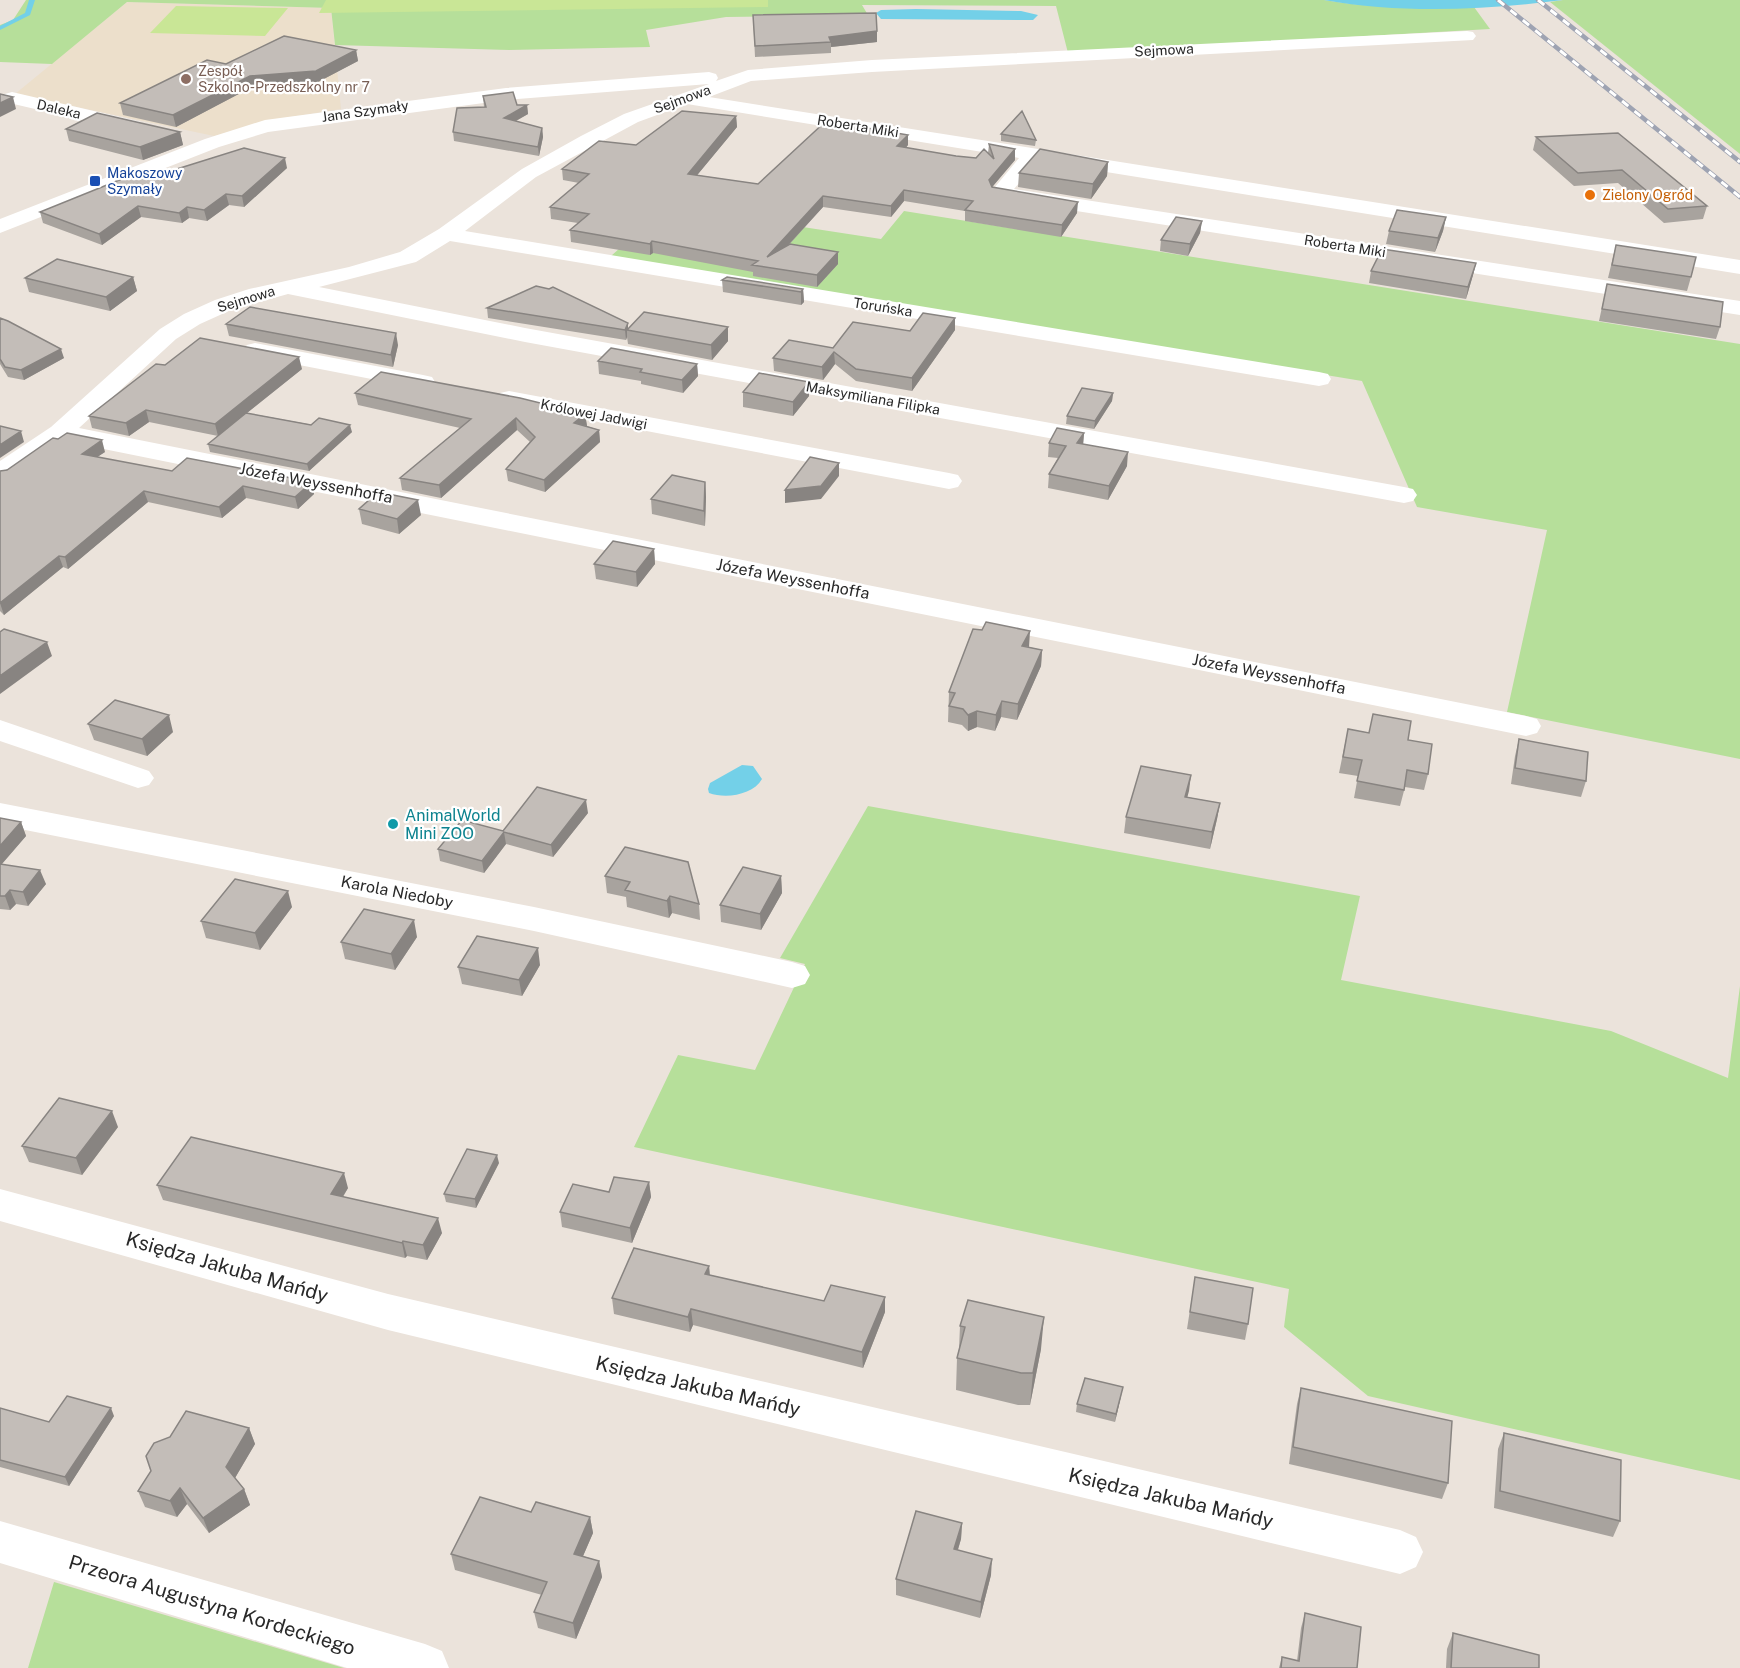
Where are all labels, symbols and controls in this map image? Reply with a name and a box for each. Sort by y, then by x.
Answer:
street label: Sejmowa [1134,40,1194,60]
place label: Zespół Szkolno-Przedszkolny nr 7 [198,63,370,95]
marker: Zespół Szkolno-Przedszkolny nr 7 [179,72,193,86]
street label: Sejmowa [651,81,713,117]
street label: Daleka [35,96,83,122]
street label: Jana Szymały [320,97,410,125]
street label: Roberta Miki [816,112,900,140]
place label: Makoszowy Szymały [107,165,183,197]
marker: Makoszowy Szymały [88,174,102,188]
place label: Zielony Ogród [1602,187,1693,203]
marker: Zielony Ogród [1583,188,1597,202]
street label: Roberta Miki [1303,232,1387,260]
street label: Sejmowa [215,283,277,315]
street label: Toruńska [852,294,914,320]
street label: Maksymiliana Filipka [805,378,941,418]
street label: Królowej Jadwigi [539,396,649,432]
street label: Józefa Weyssenhoffa [238,459,394,507]
street label: Józefa Weyssenhoffa [715,555,871,603]
street label: Józefa Weyssenhoffa [1191,650,1347,698]
place label: AnimalWorld Mini ZOO [405,806,501,843]
marker: AnimalWorld Mini ZOO [386,817,400,831]
street label: Karola Niedoby [339,872,455,912]
street label: Księdza Jakuba Mańdy [123,1227,331,1307]
street label: Księdza Jakuba Mańdy [593,1351,803,1421]
street label: Księdza Jakuba Mańdy [1066,1463,1276,1533]
street label: Przeora Augustyna Kordeckiego [66,1550,358,1660]

